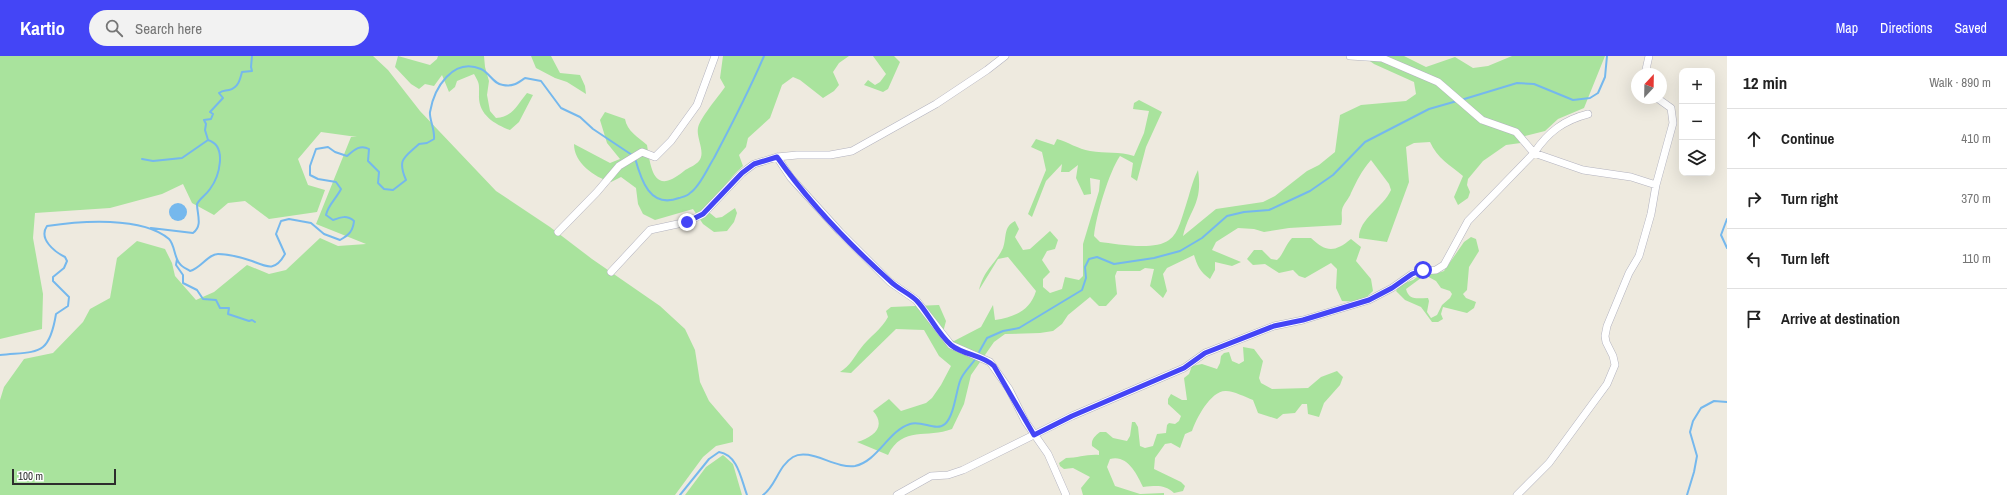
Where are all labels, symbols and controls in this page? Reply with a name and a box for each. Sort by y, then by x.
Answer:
search box [89,10,369,46]
text: Kartio [20,15,65,41]
icon: search [103,17,125,39]
text: Search here [135,18,202,39]
text: Map [1836,19,1858,37]
text: Directions [1880,19,1932,37]
text: Saved [1954,19,1987,37]
north arrow [1631,68,1667,104]
map controls [1679,68,1715,176]
button: + [1679,68,1715,104]
text: 12 min [1743,71,1787,94]
text: Walk · 890 m [1929,74,1991,91]
button: − [1679,104,1715,140]
icon: ahead [1743,128,1765,150]
text: Continue [1781,128,1834,149]
text: 410 m [1961,130,1991,147]
button: layers [1679,140,1715,176]
icon: right [1743,188,1765,210]
text: Turn right [1781,188,1838,209]
text: 370 m [1961,190,1991,207]
route end [678,213,696,231]
icon: left [1743,248,1765,270]
text: Turn left [1781,248,1829,269]
text: 110 m [1962,250,1991,267]
route start [1414,261,1432,279]
icon: arrive [1743,308,1765,330]
text: Arrive at destination [1781,308,1900,329]
scale bar [12,467,116,486]
text: 100 m [18,469,43,483]

